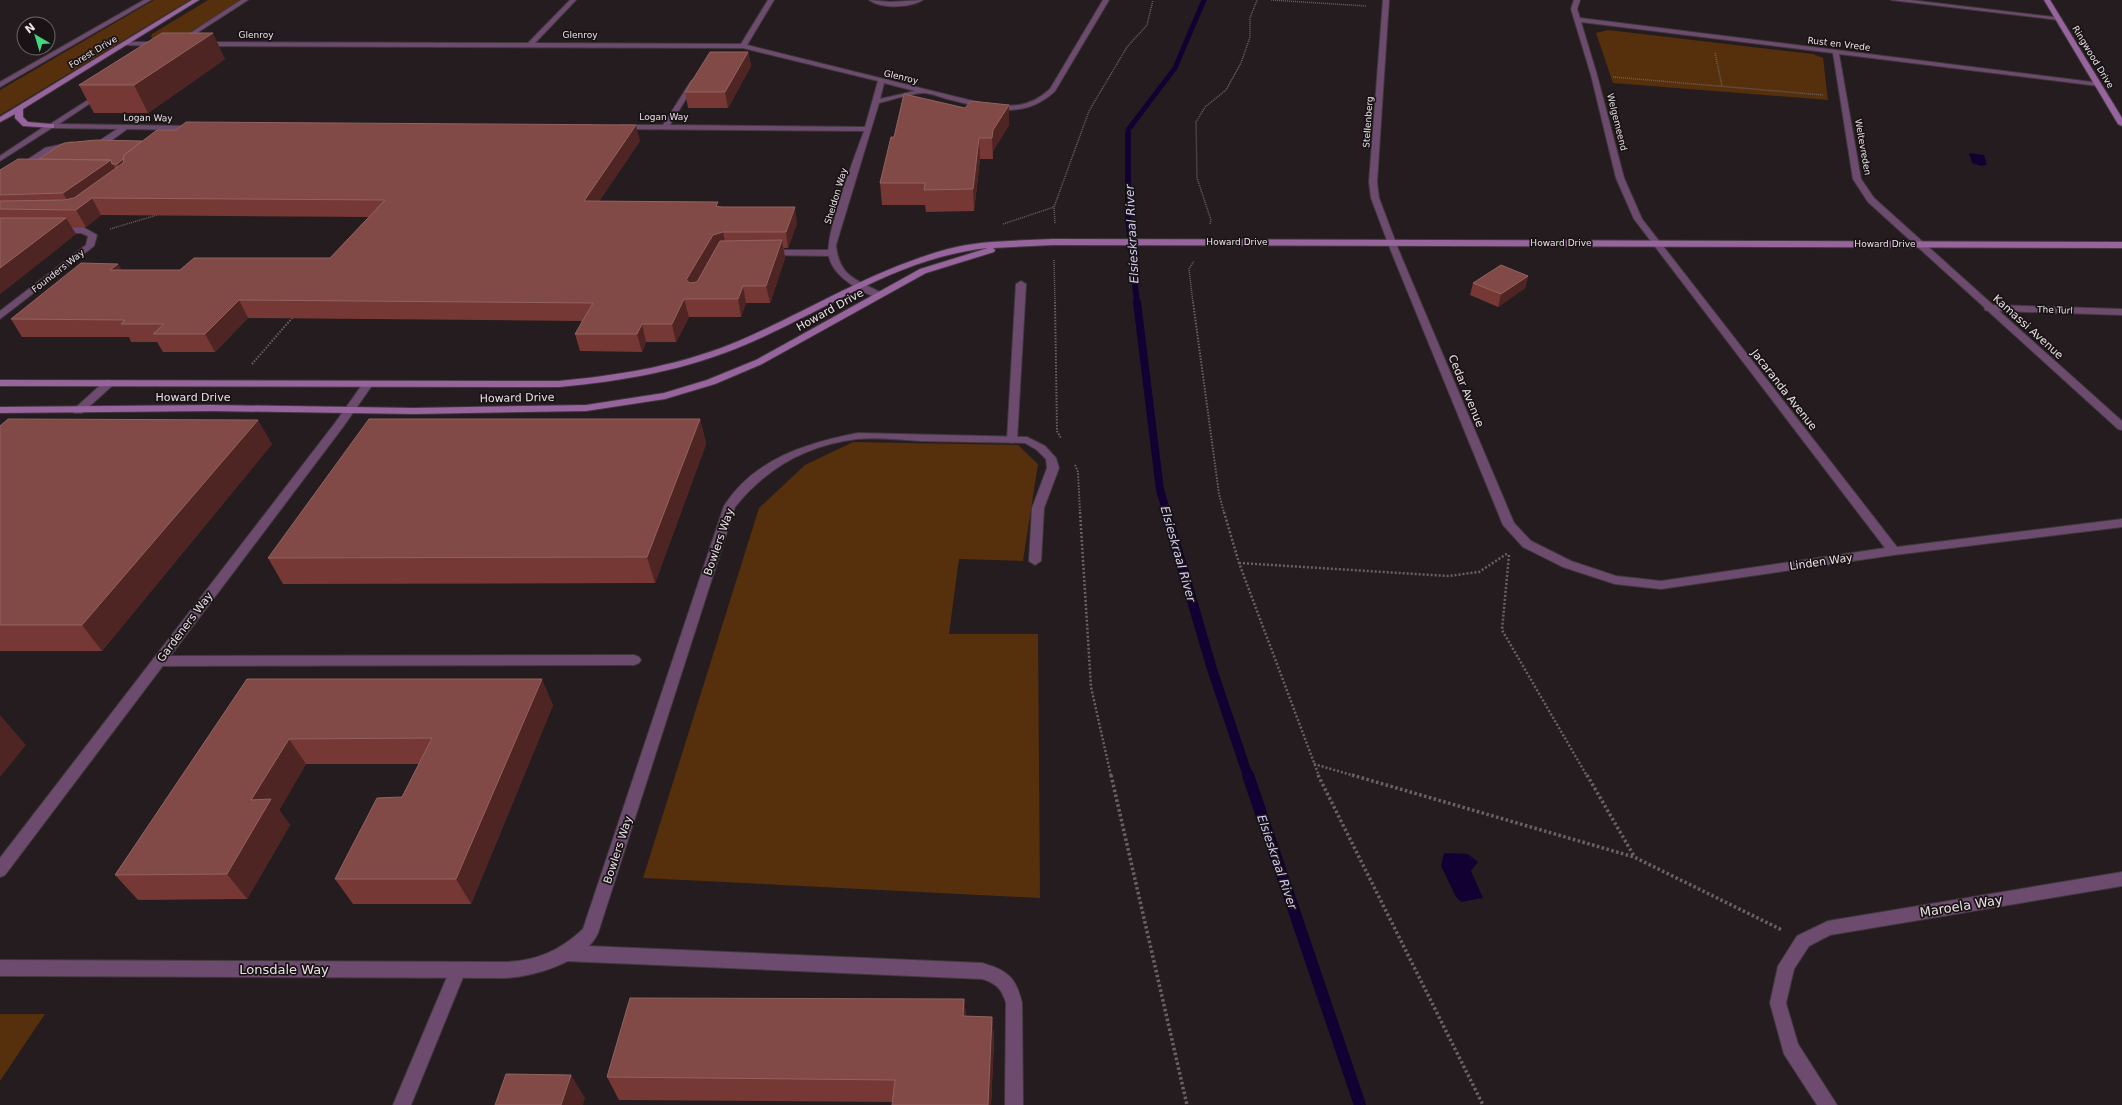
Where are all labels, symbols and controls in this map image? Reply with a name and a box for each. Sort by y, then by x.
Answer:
north arrow [16,16,56,56]
text: N [23,21,38,36]
street label: Ringwood Drive [2070,24,2116,90]
street label: Glenroy [238,30,274,40]
street label: Glenroy [562,30,598,40]
street label: Forest Drive [67,33,119,70]
street label: Rust en Vrede [1807,35,1871,53]
street label: Glenroy [883,68,920,86]
street label: Welgemeend [1605,92,1629,152]
street label: Stellenberg [1361,96,1375,148]
street label: Logan Way [639,112,689,122]
street label: Logan Way [123,113,173,123]
street label: Weltevreden [1853,118,1873,176]
street label: Sheldon Way [823,166,850,225]
water label: Elsieskraal River [1122,183,1142,284]
street label: Howard Drive [1206,237,1268,247]
street label: Howard Drive [1530,238,1592,248]
street label: Howard Drive [1854,239,1916,249]
street label: Founders Way [30,247,87,294]
street label: Howard Drive [794,286,866,334]
street label: Kamassi Avenue [1990,292,2066,362]
street label: The Turl [2036,304,2073,316]
street label: Jacaranda Avenue [1748,346,1820,433]
street label: Cedar Avenue [1446,353,1487,429]
street label: Howard Drive [156,391,231,404]
street label: Howard Drive [479,391,555,405]
water label: Elsieskraal River [1158,505,1199,605]
street label: Bowlers Way [701,506,737,577]
street label: Linden Way [1788,551,1854,573]
street label: Gardeners Way [154,589,216,665]
water label: Elsieskraal River [1254,813,1300,912]
street label: Bowlers Way [601,814,635,885]
street label: Maroela Way [1919,892,2004,920]
street label: Lonsdale Way [239,962,329,977]

